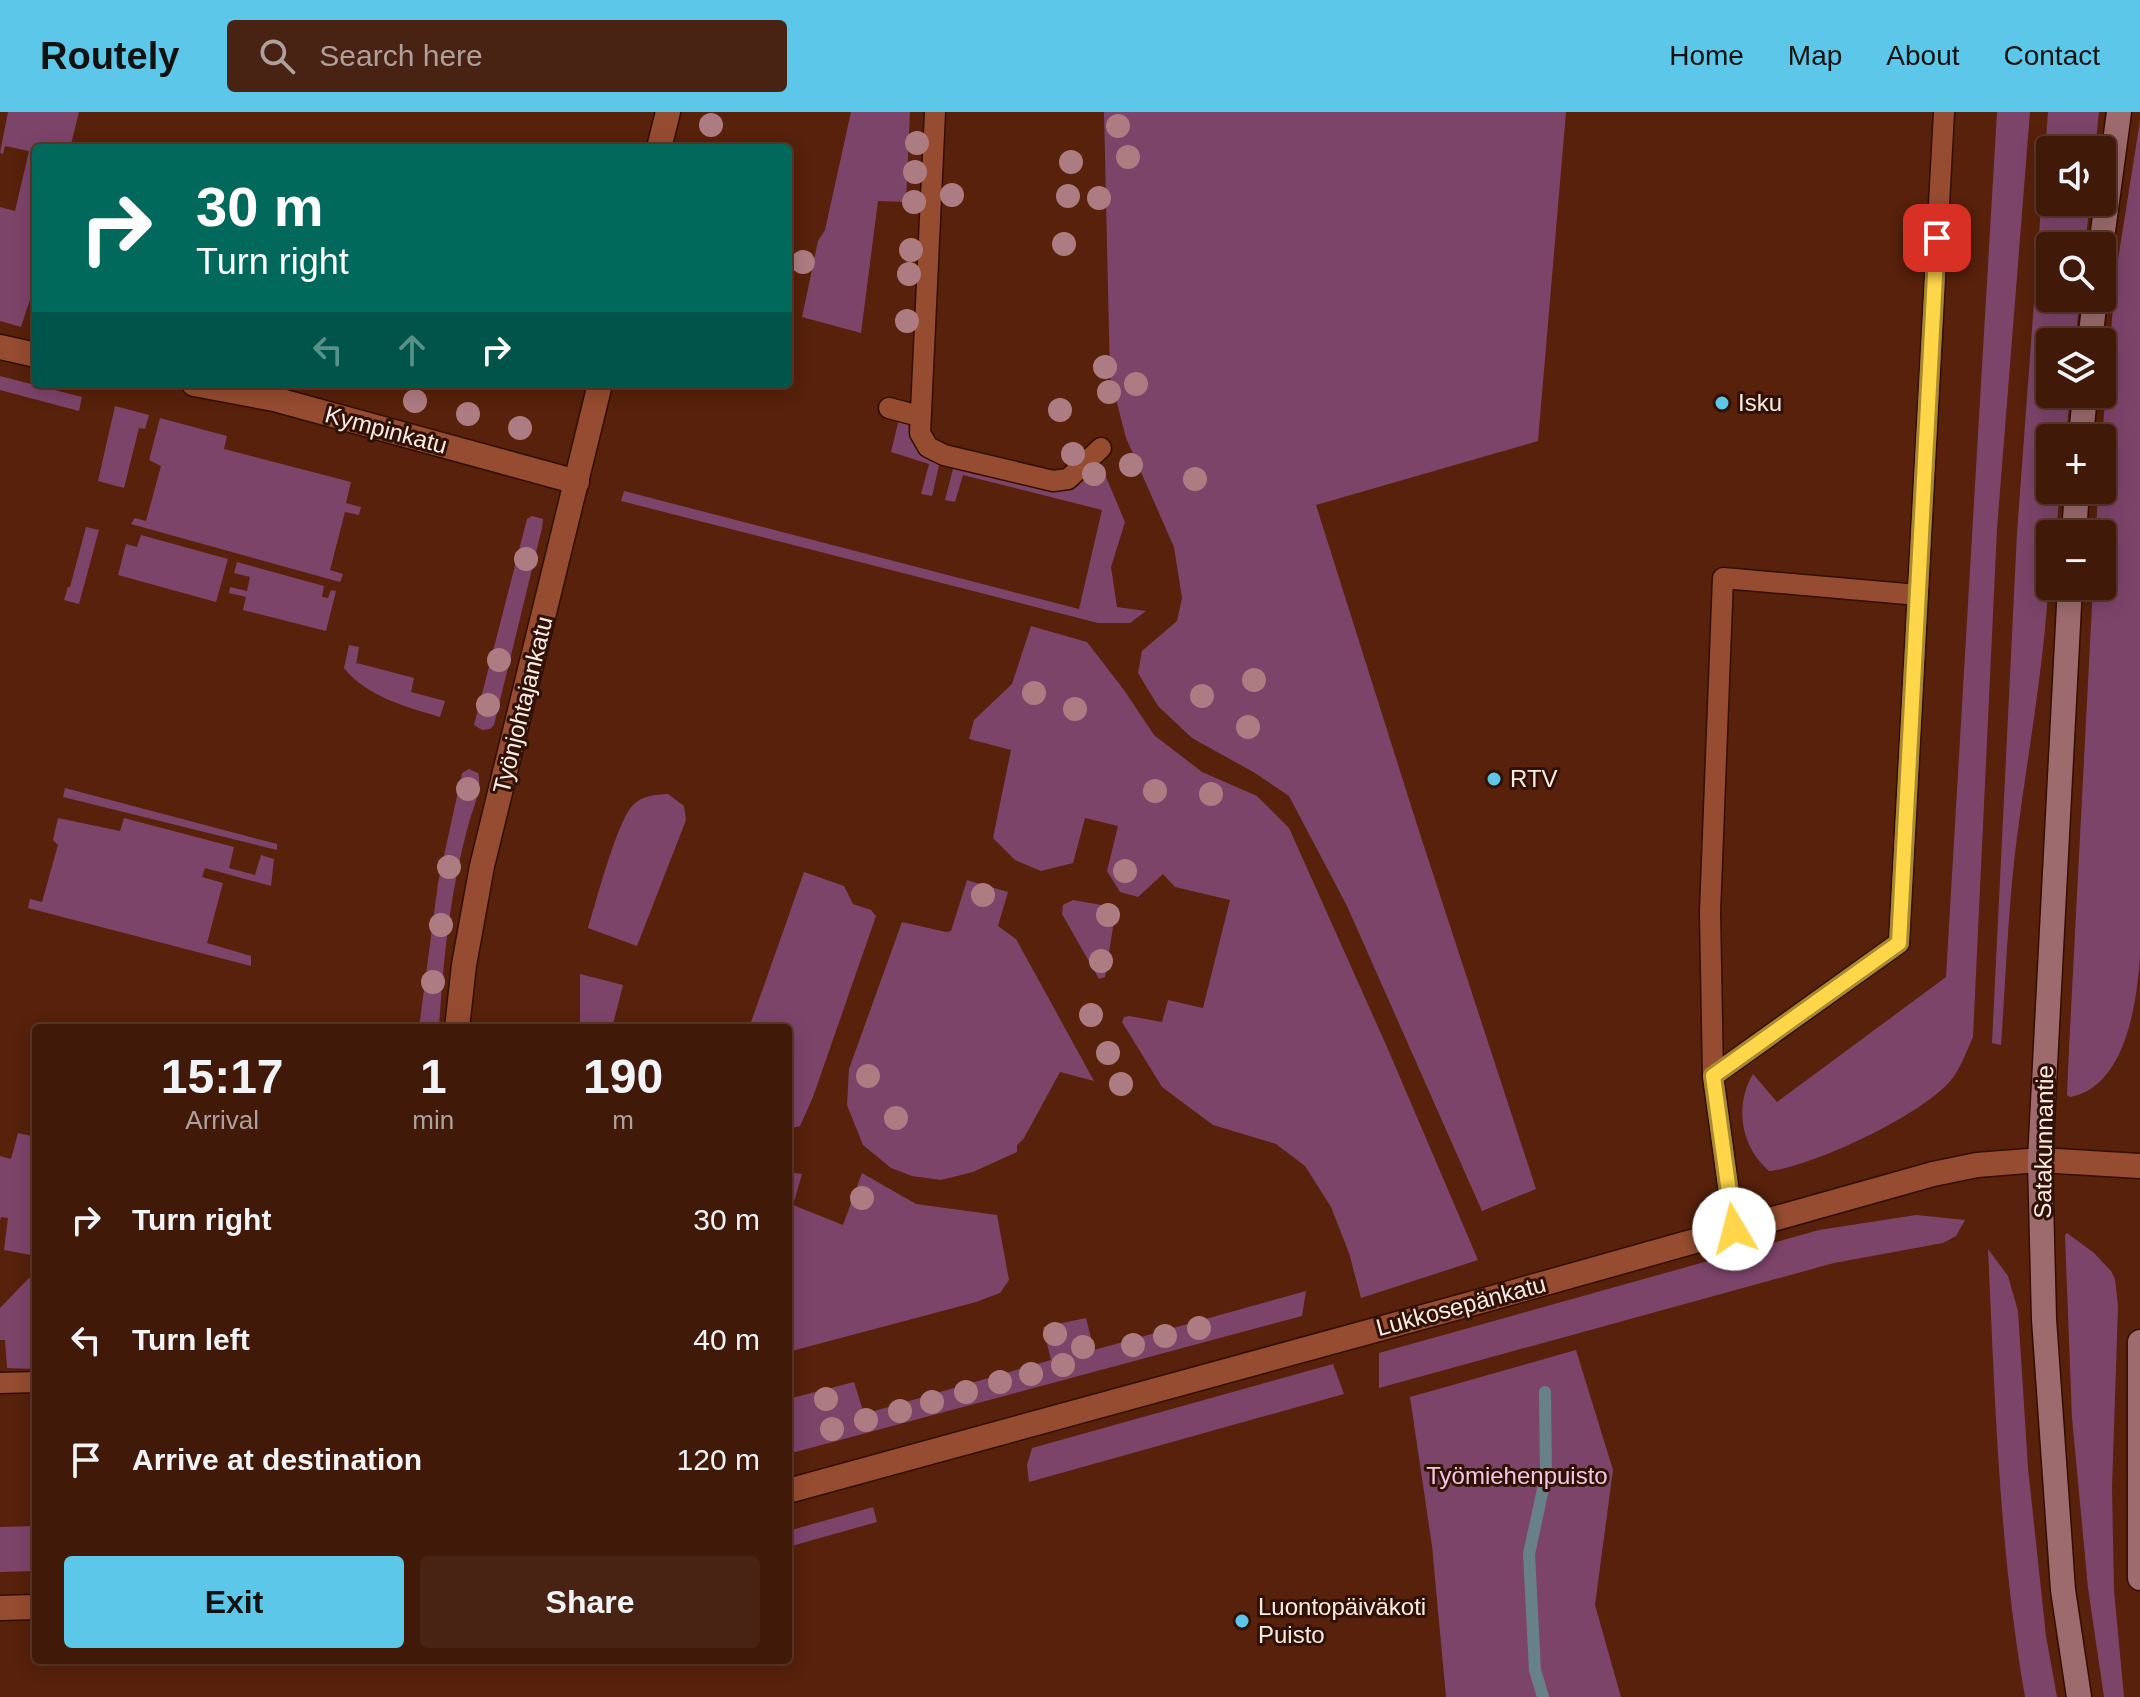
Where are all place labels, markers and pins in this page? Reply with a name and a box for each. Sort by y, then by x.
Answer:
pin [1903,204,1971,272]
place label: Isku [1738,389,1782,416]
marker: Isku [1713,394,1731,412]
place label: RTV [1510,765,1558,792]
marker: RTV [1485,770,1503,788]
place label: Luontopäiväkoti Puisto [1258,1593,1426,1648]
marker: Luontopäiväkoti Puisto [1233,1612,1251,1630]

